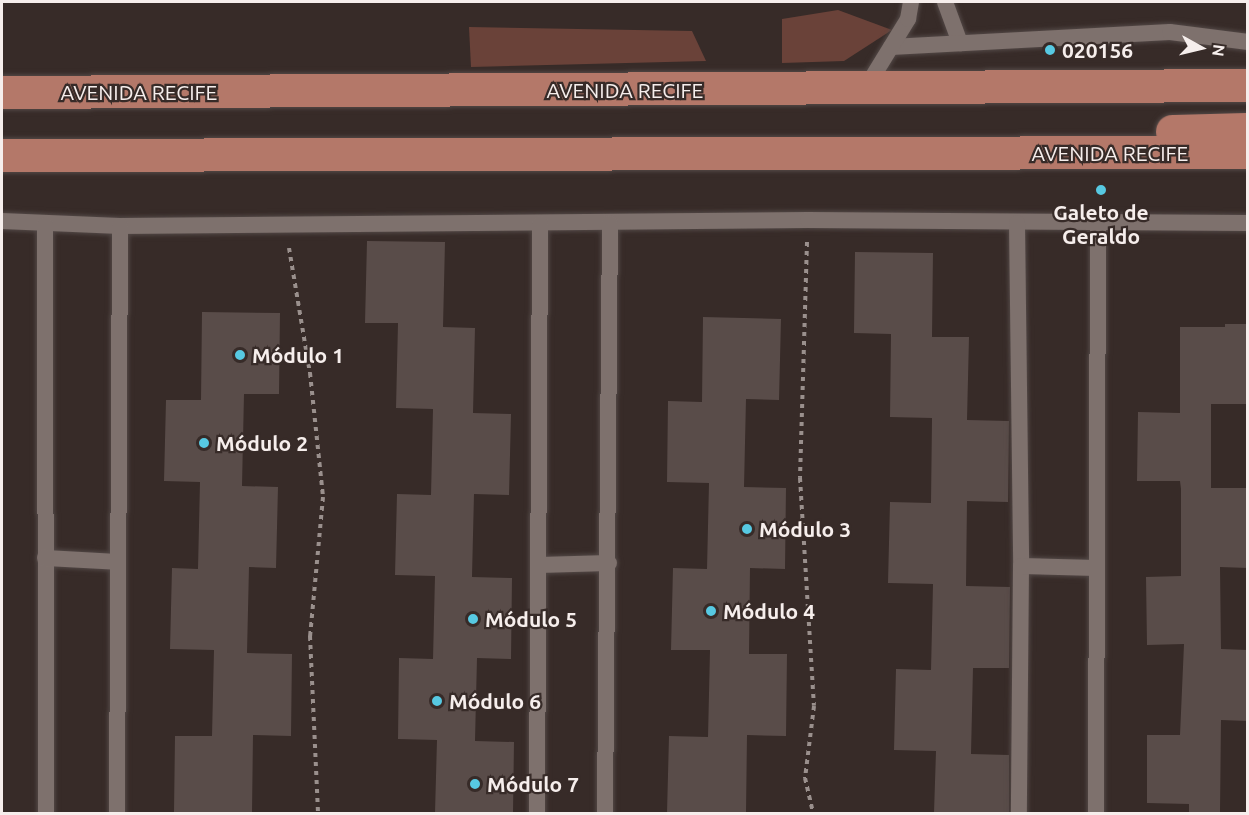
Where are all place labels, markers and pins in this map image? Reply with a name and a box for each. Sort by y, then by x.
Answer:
place label: 020156 [1062,37,1133,63]
marker: 020156 [1043,43,1057,57]
marker: Galeto de Geraldo [1094,183,1108,197]
place label: Galeto de Geraldo [1053,199,1149,249]
place label: Módulo 1 [252,342,344,368]
marker: Módulo 1 [233,348,247,362]
place label: Módulo 2 [216,430,308,456]
marker: Módulo 2 [197,436,211,450]
place label: Módulo 3 [759,516,851,542]
marker: Módulo 3 [740,522,754,536]
place label: Módulo 4 [723,598,815,624]
marker: Módulo 4 [704,604,718,618]
place label: Módulo 5 [485,606,577,632]
marker: Módulo 5 [466,612,480,626]
place label: Módulo 6 [449,688,541,714]
marker: Módulo 6 [430,694,444,708]
place label: Módulo 7 [487,771,579,797]
marker: Módulo 7 [468,777,482,791]

